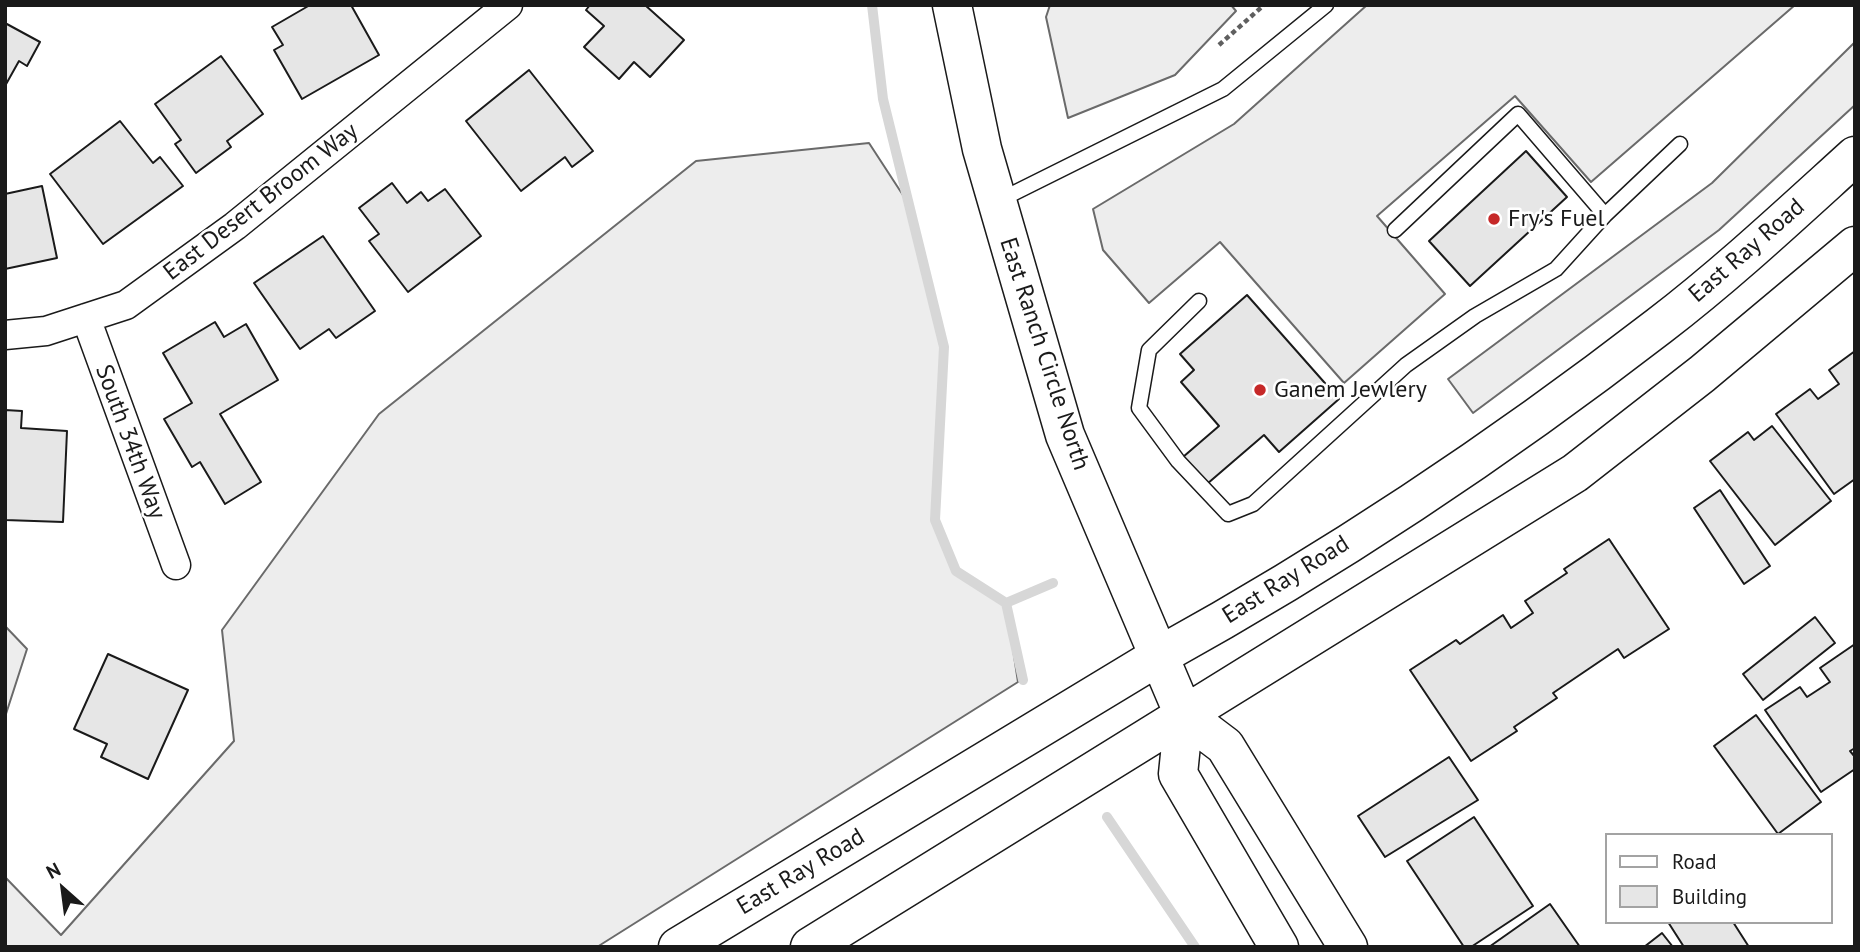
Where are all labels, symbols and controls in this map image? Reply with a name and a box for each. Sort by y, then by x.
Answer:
street label: East Desert Broom Way [158,117,364,287]
street label: East Ray Road [1683,193,1811,309]
place label: Fry's Fuel [1508,205,1605,233]
marker: Fry's Fuel [1486,211,1502,227]
street label: East Ranch Circle North [993,234,1095,474]
street label: South 34th Way [89,361,171,523]
place label: Ganem Jewlery [1274,376,1427,404]
marker: Ganem Jewlery [1252,382,1268,398]
street label: East Ray Road [1217,530,1355,630]
street label: East Ray Road [732,823,870,921]
legend [1604,833,1832,924]
text: Road [1672,848,1716,875]
north arrow [28,854,98,924]
text: N [42,857,64,884]
text: Building [1672,883,1747,910]

